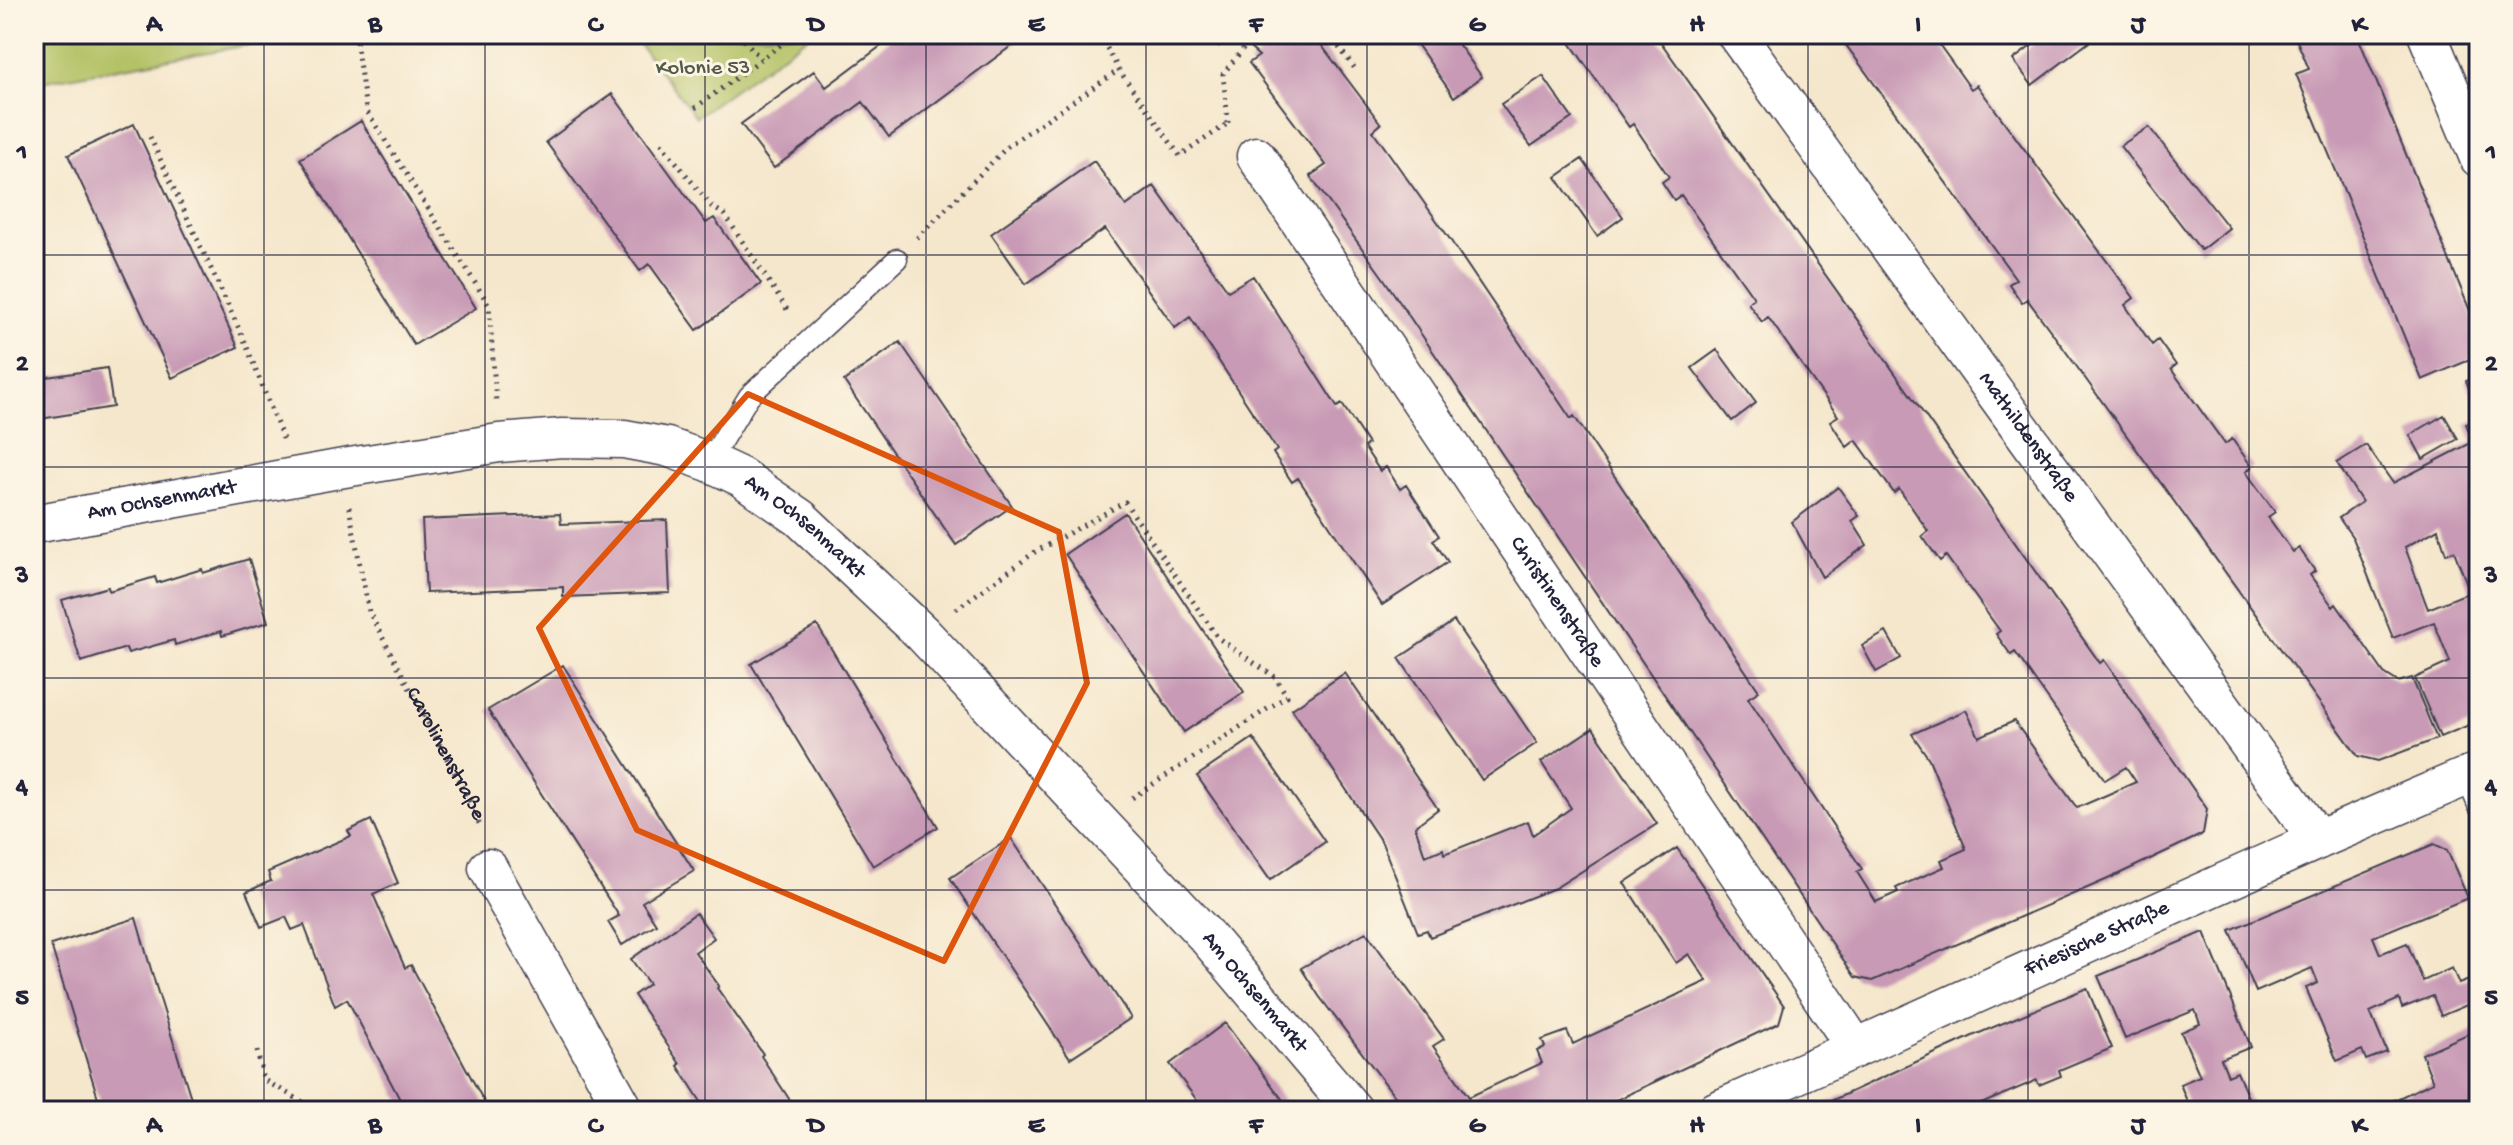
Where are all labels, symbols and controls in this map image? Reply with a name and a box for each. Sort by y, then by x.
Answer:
text: A [145,11,163,42]
text: B [367,11,383,42]
text: C [588,11,605,42]
text: D [806,11,826,42]
text: E [1028,11,1046,42]
text: F [1248,11,1264,42]
text: G [1469,11,1487,42]
text: H [1690,11,1706,42]
text: I [1915,11,1921,42]
text: J [2130,11,2147,42]
text: K [2351,11,2370,42]
park label: Kolonie 53 [656,56,750,82]
text: 1 [16,139,27,170]
text: 1 [2485,139,2496,170]
text: 2 [16,350,29,381]
text: 2 [2485,350,2498,381]
street label: Mathildenstraße [1972,368,2084,508]
street label: Am Ochsenmarkt [738,470,872,587]
street label: Am Ochsenmarkt [85,474,240,527]
street label: Christinenstraße [1503,532,1610,673]
text: 3 [14,562,29,593]
text: 3 [2483,562,2498,593]
street label: Carolinenstraße [399,683,491,826]
text: 4 [15,773,29,804]
text: 4 [2484,773,2498,804]
street label: Friesische Straße [2020,895,2174,984]
street label: Am Ochsenmarkt [1195,927,1314,1060]
text: 5 [15,984,29,1015]
text: 5 [2484,984,2498,1015]
text: A [145,1112,163,1143]
text: B [367,1112,383,1143]
text: C [588,1112,605,1143]
text: D [806,1112,826,1143]
text: E [1028,1112,1046,1143]
text: F [1248,1112,1264,1143]
text: G [1469,1112,1487,1143]
text: H [1690,1112,1706,1143]
text: I [1915,1112,1921,1143]
text: J [2130,1112,2147,1143]
text: K [2351,1112,2370,1143]

